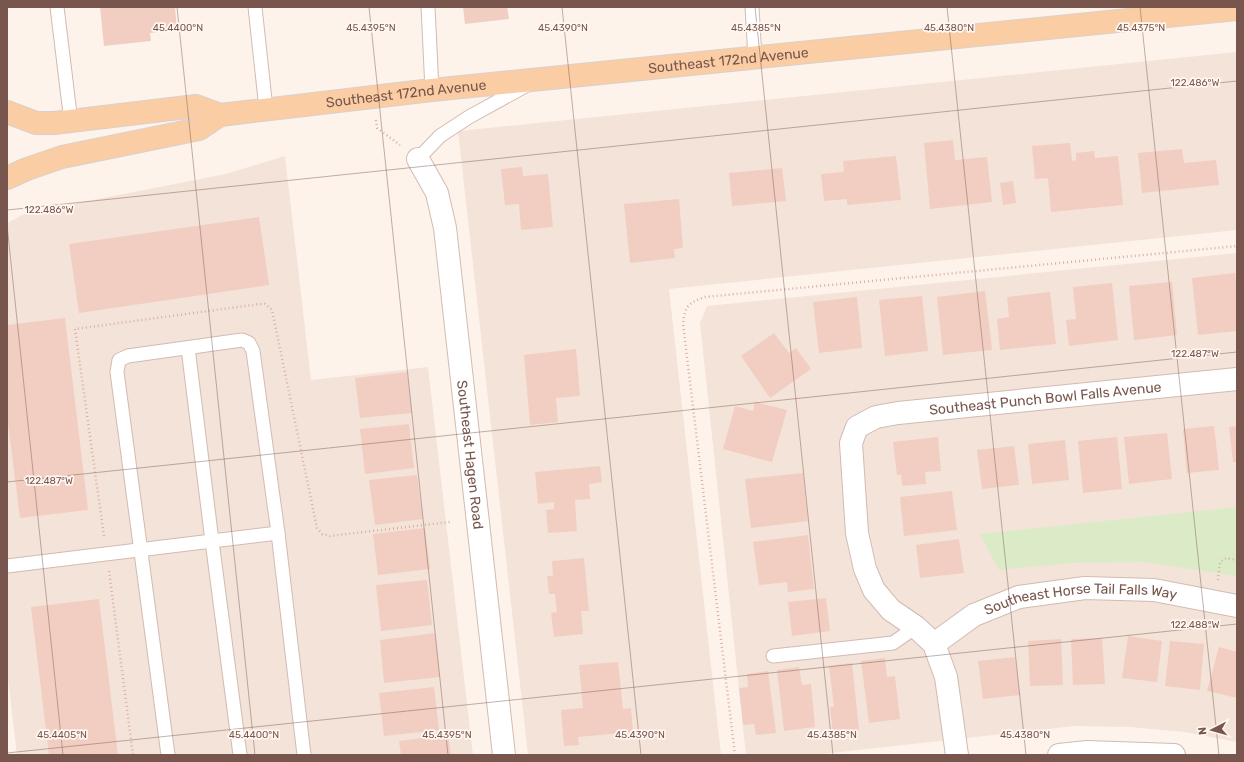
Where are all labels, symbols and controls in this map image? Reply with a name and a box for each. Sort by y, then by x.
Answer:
text: 45.4400°N [153,22,203,34]
text: 45.4395°N [346,22,396,34]
text: 45.4390°N [538,22,588,34]
text: 45.4385°N [731,22,781,34]
text: 45.4380°N [924,22,974,34]
text: 45.4375°N [1117,22,1165,34]
street label: Southeast 172nd Avenue [647,44,810,77]
street label: Southeast 172nd Avenue [325,76,487,111]
text: 122.486°W [1171,77,1219,89]
text: 122.486°W [25,204,73,216]
text: 122.487°W [1171,348,1219,360]
street label: Southeast Punch Bowl Falls Avenue [928,378,1162,418]
street label: Southeast Hagen Road [454,379,487,530]
text: 122.487°W [25,475,73,487]
street label: Southeast Horse Tail Falls Way [982,579,1179,619]
text: 122.488°W [1170,619,1220,631]
north arrow [1192,710,1232,750]
text: N [1196,726,1209,736]
text: 45.4405°N [37,729,87,741]
text: 45.4400°N [229,729,279,741]
text: 45.4395°N [422,729,472,741]
text: 45.4390°N [615,729,665,741]
text: 45.4385°N [807,729,857,741]
text: 45.4380°N [1000,729,1050,741]

